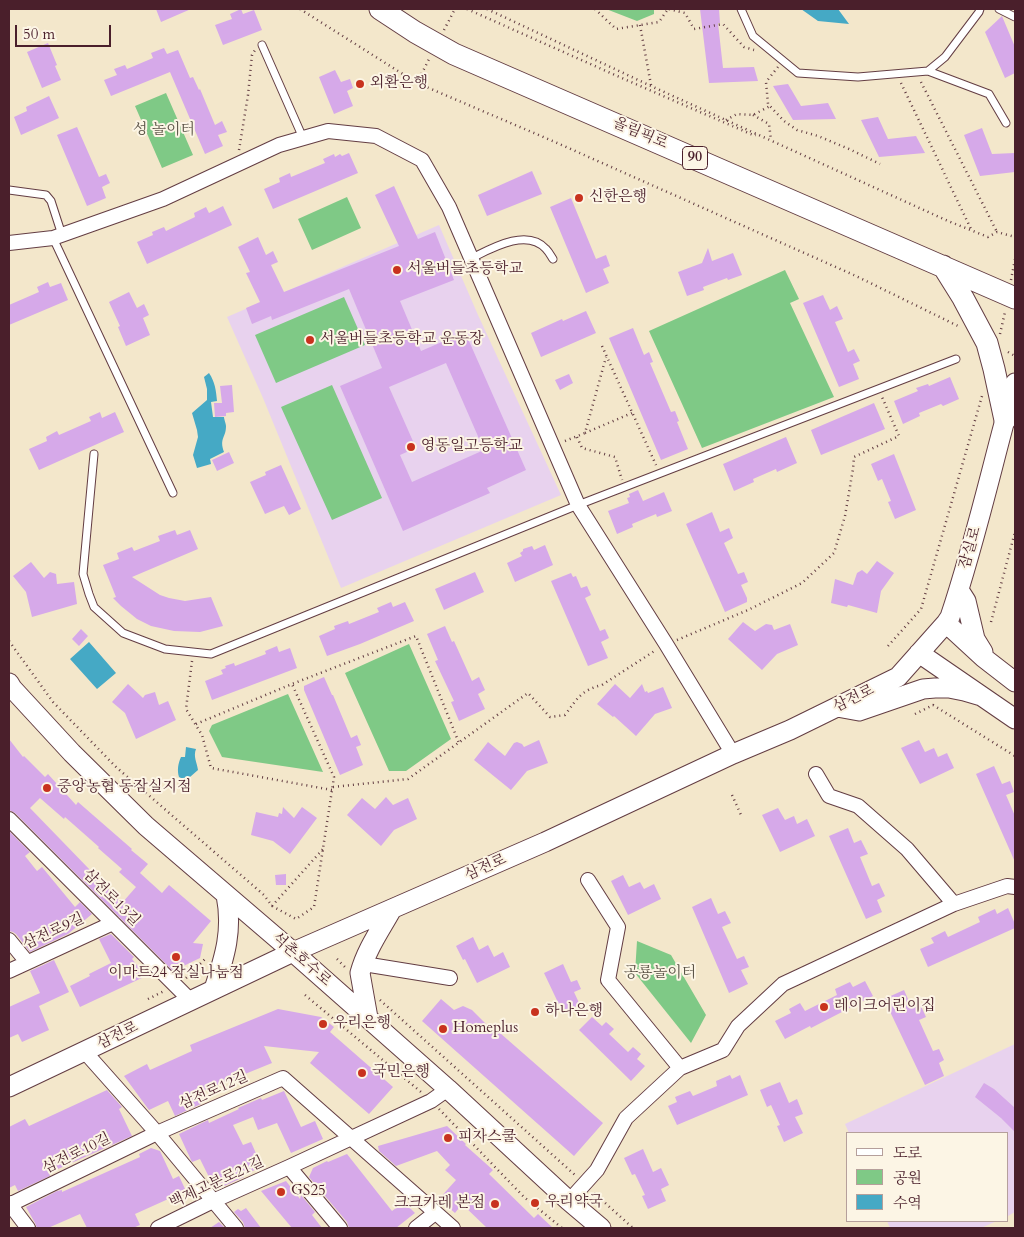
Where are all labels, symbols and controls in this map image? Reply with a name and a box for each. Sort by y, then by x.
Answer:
scale bar [18,15,114,47]
text: 50 m [23,24,55,44]
place label: 외환은행 [370,75,428,93]
marker: 외환은행 [354,78,366,90]
street label: 올림픽로 [610,114,670,154]
park label: 성 놀이터 [133,122,195,140]
road number: 90 [682,146,708,170]
place label: 신한은행 [589,189,647,207]
marker: 신한은행 [573,192,585,204]
place label: 서울버들초등학교 [407,261,523,279]
marker: 서울버들초등학교 [391,264,403,276]
place label: 서울버들초등학교 운동장 [320,331,483,349]
marker: 서울버들초등학교 운동장 [304,334,316,346]
place label: 영동일고등학교 [421,438,522,456]
marker: 영동일고등학교 [405,441,417,453]
street label: 잠실로 [956,525,986,571]
street label: 삼전로 [831,681,877,717]
place label: 중앙농협 동잠실지점 [57,779,191,797]
marker: 중앙농협 동잠실지점 [41,782,53,794]
street label: 삼전로 [462,851,510,885]
street label: 삼전로13길 [79,866,143,930]
street label: 삼전로9길 [20,910,88,954]
street label: 석촌호수로 [268,929,334,991]
marker: 이마트24 잠실나눔점 [170,951,182,963]
place label: 이마트24 잠실나눔점 [108,965,244,983]
park label: 공룡놀이터 [624,965,696,983]
place label: 레이크어린이집 [834,998,935,1016]
marker: 레이크어린이집 [818,1001,830,1013]
place label: 하나은행 [545,1003,603,1021]
marker: 하나은행 [529,1006,541,1018]
place label: 우리은행 [333,1015,391,1033]
street label: 삼전로 [95,1018,141,1054]
marker: 우리은행 [317,1018,329,1030]
place label: Homeplus [453,1020,518,1038]
marker: Homeplus [437,1023,449,1035]
place label: 국민은행 [372,1064,430,1082]
marker: 국민은행 [356,1067,368,1079]
street label: 삼전로12길 [177,1068,251,1114]
place label: 피자스쿨 [458,1129,516,1147]
street label: 삼전로10길 [40,1130,114,1178]
marker: 피자스쿨 [442,1132,454,1144]
legend [846,1132,1009,1222]
text: 도로 [893,1143,922,1163]
street label: 백제고분로21길 [167,1153,267,1213]
text: 공원 [893,1168,922,1188]
place label: GS25 [291,1183,326,1201]
marker: GS25 [275,1186,287,1198]
text: 수역 [893,1193,922,1213]
place label: 우리약국 [545,1194,603,1212]
place label: 크크카레 본점 [394,1195,485,1213]
marker: 우리약국 [529,1197,541,1209]
marker: 크크카레 본점 [489,1198,501,1210]

